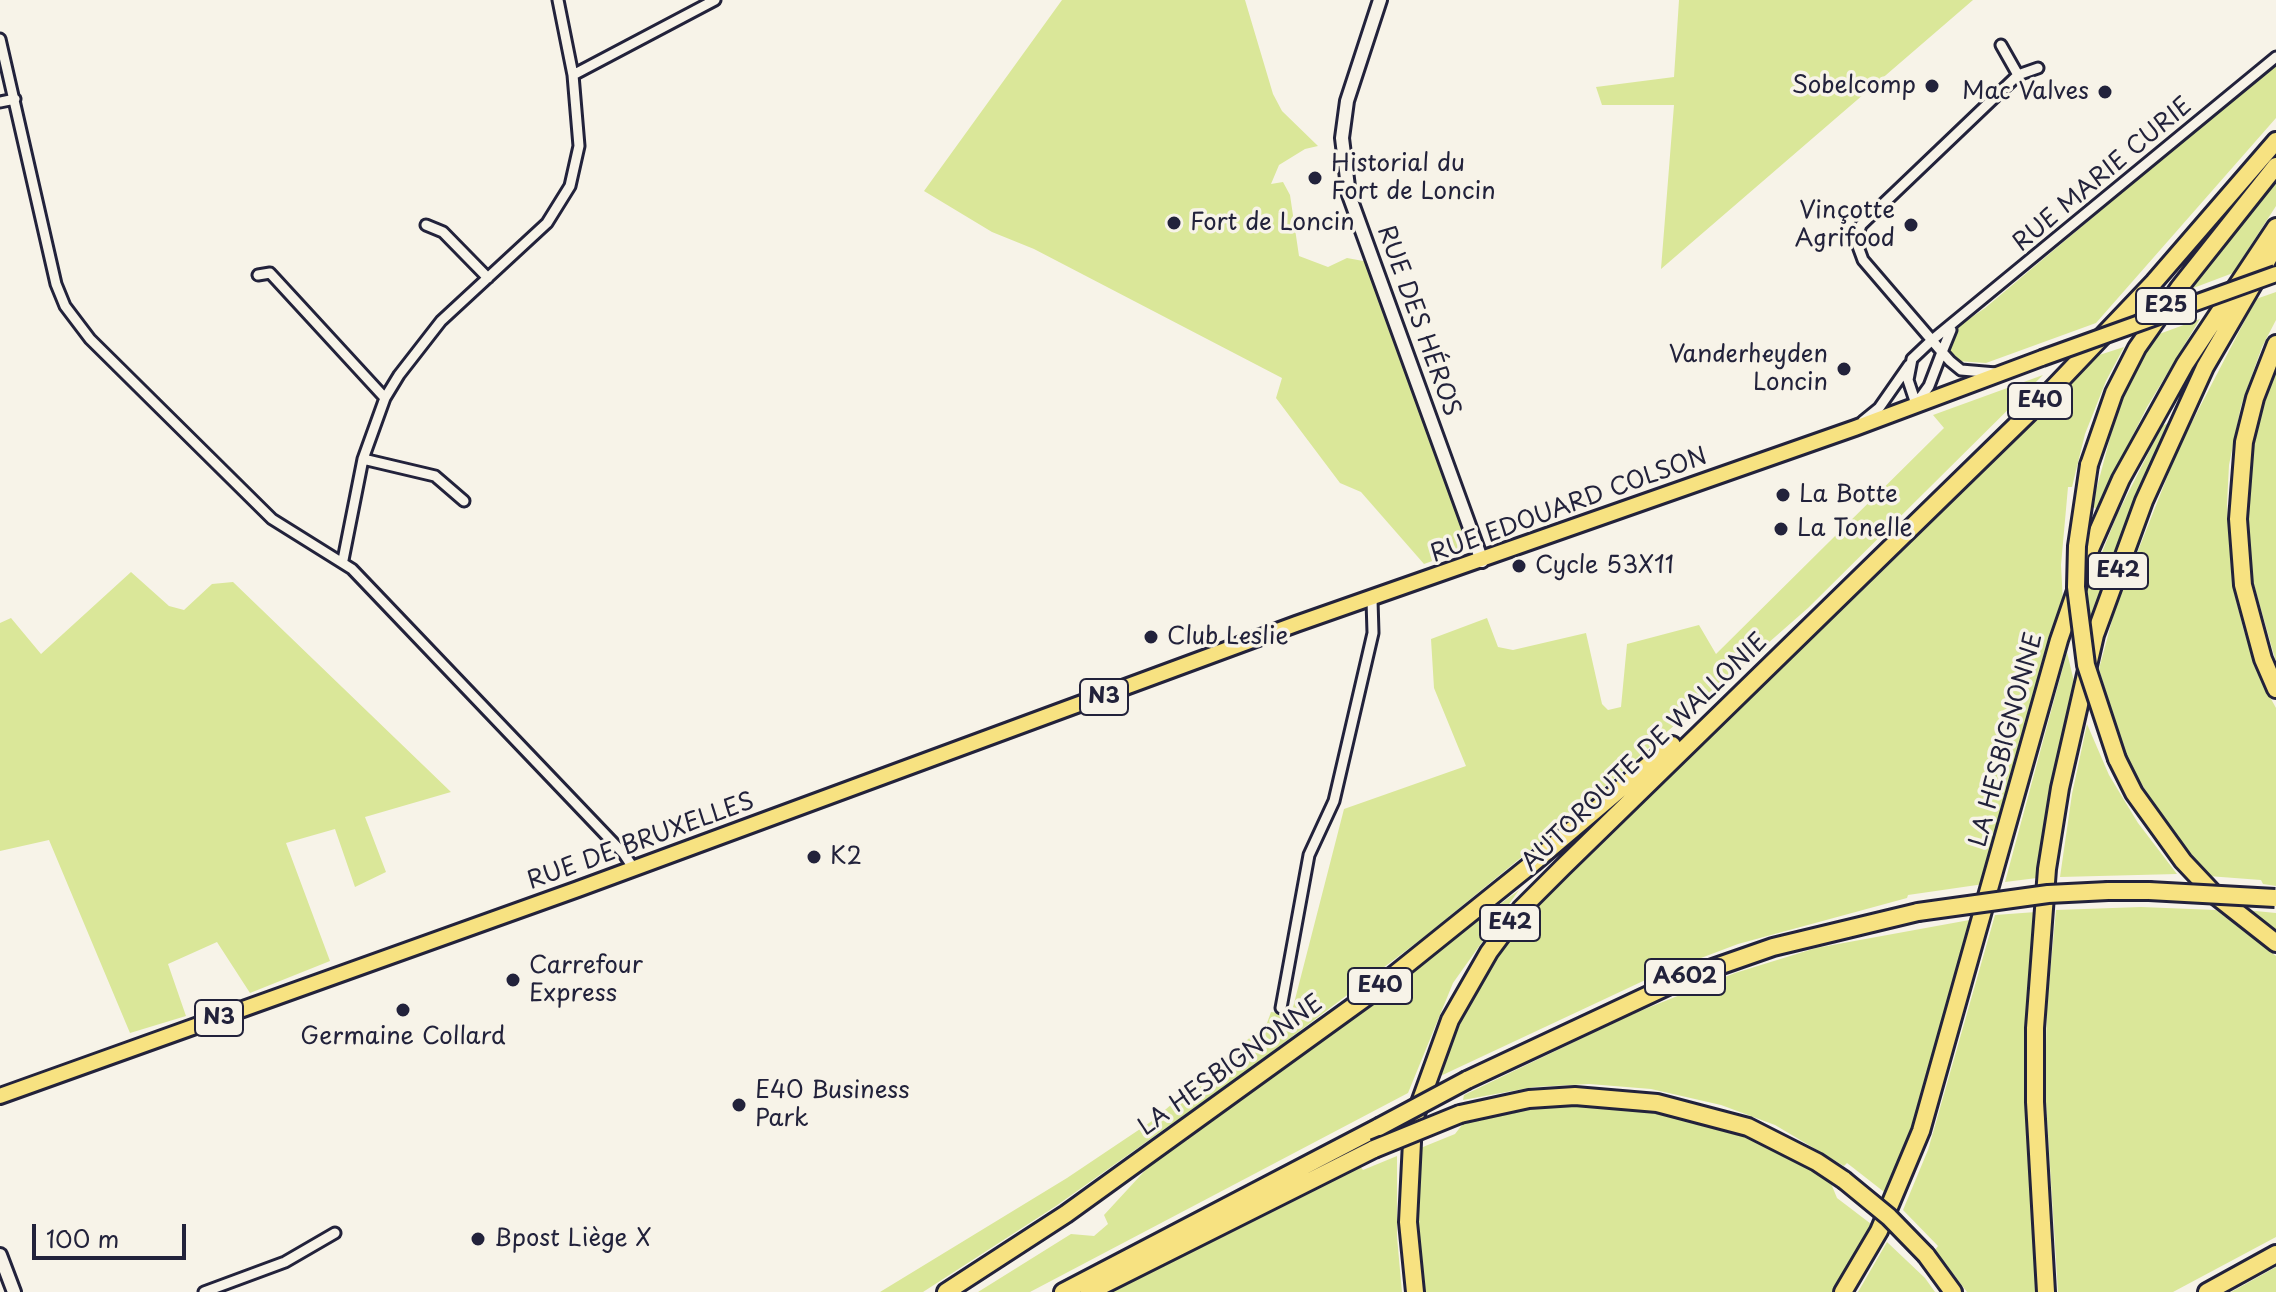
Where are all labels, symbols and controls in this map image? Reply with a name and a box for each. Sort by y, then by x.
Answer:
place label: Sobelcomp [1792,72,1916,100]
marker: Sobelcomp [1923,77,1941,95]
place label: Mac Valves [1962,78,2089,106]
marker: Mac Valves [2096,83,2114,101]
street label: RUE MARIE CURIE [2008,92,2198,258]
place label: Historial du Fort de Loncin [1331,150,1496,206]
marker: Historial du Fort de Loncin [1306,169,1324,187]
place label: Vinçotte Agrifood [1795,197,1895,253]
place label: Fort de Loncin [1190,209,1355,237]
marker: Fort de Loncin [1165,214,1183,232]
marker: Vinçotte Agrifood [1902,216,1920,234]
street label: RUE DES HÉROS [1370,222,1466,420]
road number: E25 [2136,288,2196,324]
place label: Vanderheyden Loncin [1669,341,1828,397]
marker: Vanderheyden Loncin [1835,360,1853,378]
road number: E40 [2008,383,2072,419]
street label: RUE EDOUARD COLSON [1427,443,1711,569]
place label: La Botte [1799,481,1898,509]
marker: La Botte [1774,486,1792,504]
place label: La Tonelle [1797,515,1913,543]
marker: La Tonelle [1772,520,1790,538]
place label: Cycle 53X11 [1535,552,1674,580]
road number: E42 [2088,553,2148,589]
marker: Cycle 53X11 [1510,557,1528,575]
place label: Club Leslie [1167,623,1289,651]
marker: Club Leslie [1142,628,1160,646]
street label: AUTOROUTE DE WALLONIE [1516,628,1774,878]
street label: LA HESBIGNONNE [1965,630,2049,850]
road number: N3 [1080,679,1128,715]
street label: RUE DE BRUXELLES [524,788,758,896]
place label: K2 [830,843,862,871]
marker: K2 [805,848,823,866]
road number: E42 [1480,905,1540,941]
place label: Carrefour Express [529,952,643,1008]
road number: A602 [1645,959,1725,995]
road number: E40 [1348,968,1412,1004]
marker: Carrefour Express [504,971,522,989]
street label: LA HESBIGNONNE [1133,989,1329,1143]
road number: N3 [195,1000,243,1036]
marker: Germaine Collard [394,1001,412,1019]
place label: Germaine Collard [300,1023,506,1051]
place label: E40 Business Park [755,1077,910,1133]
marker: E40 Business Park [730,1096,748,1114]
scale bar [36,1208,190,1258]
text: 100 m [46,1220,119,1256]
place label: Bpost Liège X [494,1225,651,1253]
marker: Bpost Liège X [469,1230,487,1248]

